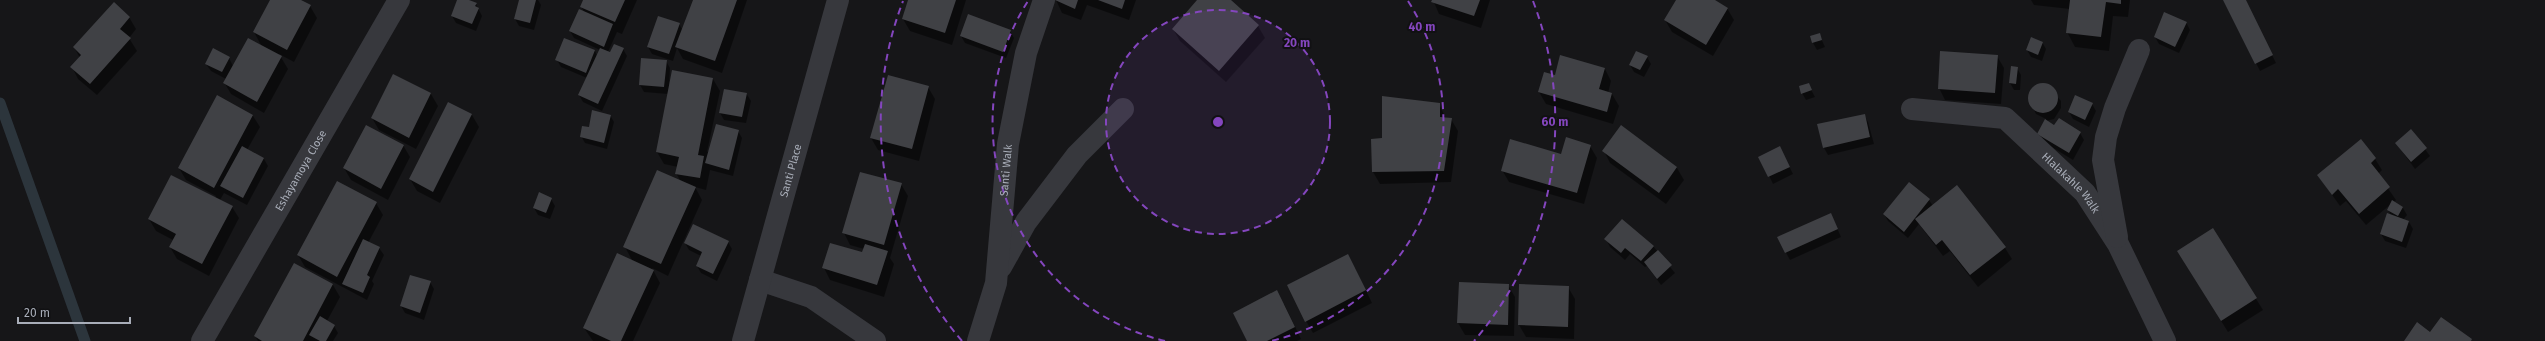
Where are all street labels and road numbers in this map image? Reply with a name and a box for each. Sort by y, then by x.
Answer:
street label: Eshayamoya Close [273,128,329,213]
street label: Santi Place [777,142,805,199]
street label: Santi Walk [998,143,1015,197]
street label: Hlalakahle Walk [2039,150,2102,216]

